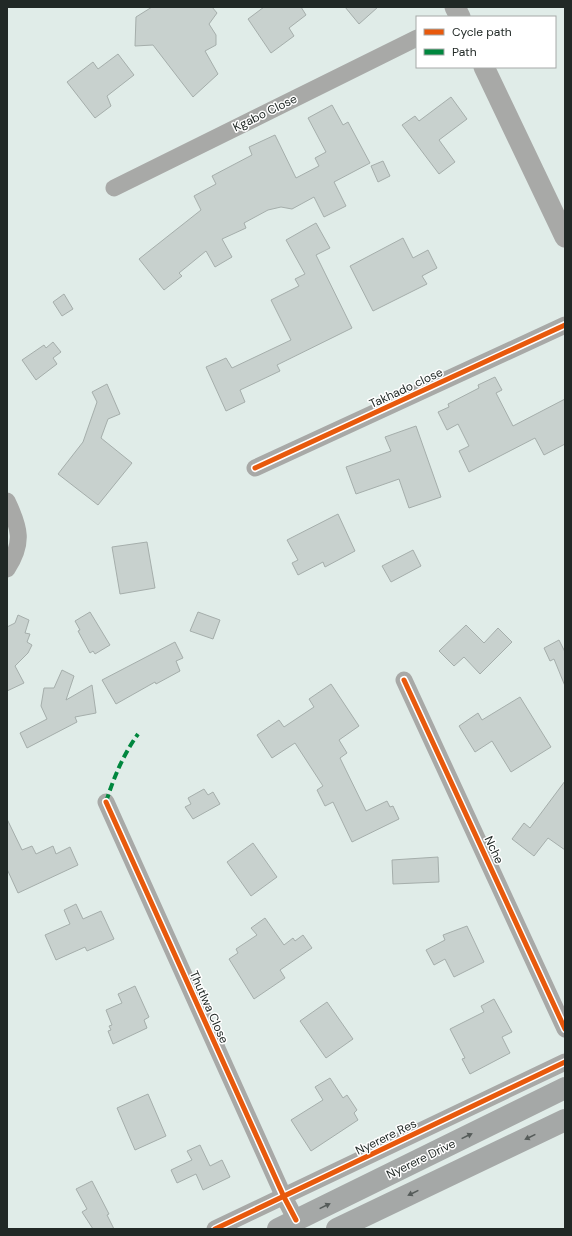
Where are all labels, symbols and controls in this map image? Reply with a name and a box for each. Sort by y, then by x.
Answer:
legend [416,16,556,68]
text: Cycle path [452,24,512,40]
text: Path [452,44,477,60]
street label: Kgabo Close [230,91,300,135]
street label: Takhado close [367,364,445,412]
street label: Nche [481,834,507,867]
street label: Thutlwa Close [186,968,232,1046]
street label: Nyerere Res [353,1115,419,1159]
one-way arrow [461,1133,473,1139]
one-way arrow [524,1134,535,1140]
street label: Nyerere Drive [384,1135,458,1183]
one-way arrow [407,1190,418,1196]
one-way arrow [320,1203,331,1209]

